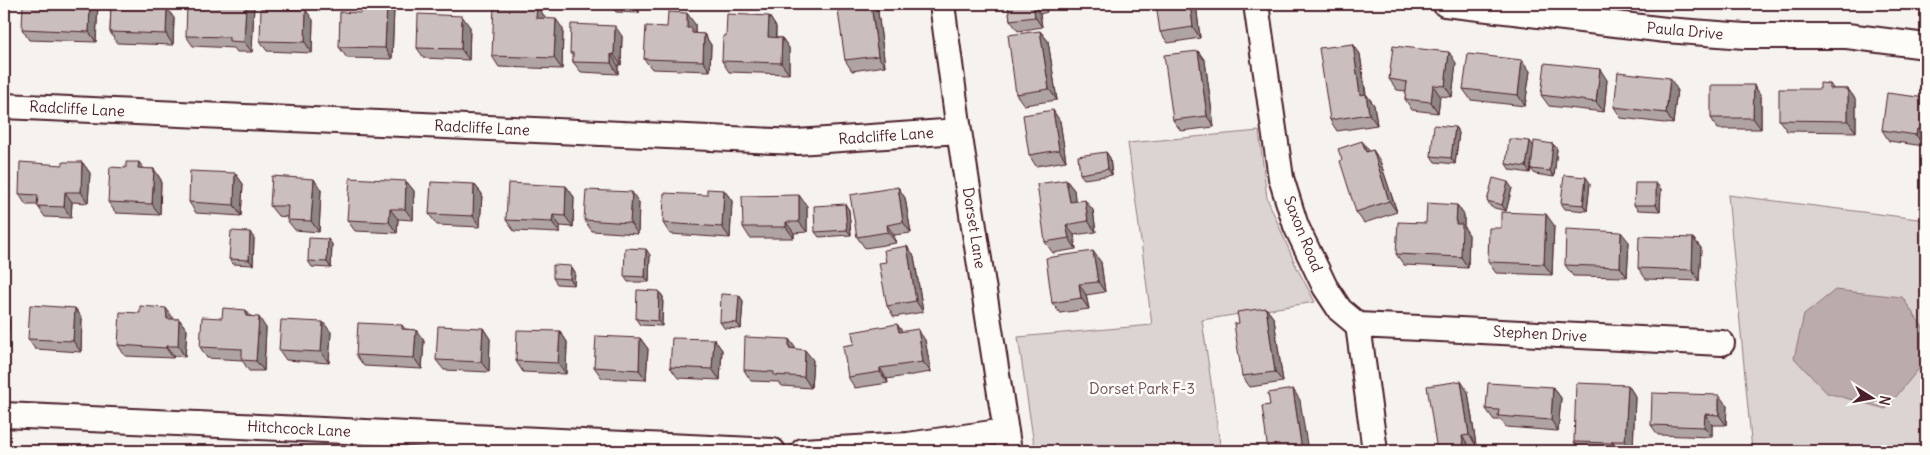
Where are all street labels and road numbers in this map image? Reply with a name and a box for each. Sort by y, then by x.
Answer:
street label: Paula Drive [1646,18,1724,43]
street label: Radcliffe Lane [29,97,125,120]
street label: Radcliffe Lane [434,116,530,139]
street label: Radcliffe Lane [838,123,934,148]
street label: Dorset Lane [959,186,990,270]
street label: Saxon Road [1280,193,1327,275]
street label: Stephen Drive [1493,322,1588,345]
street label: Hitchcock Lane [247,416,351,441]

